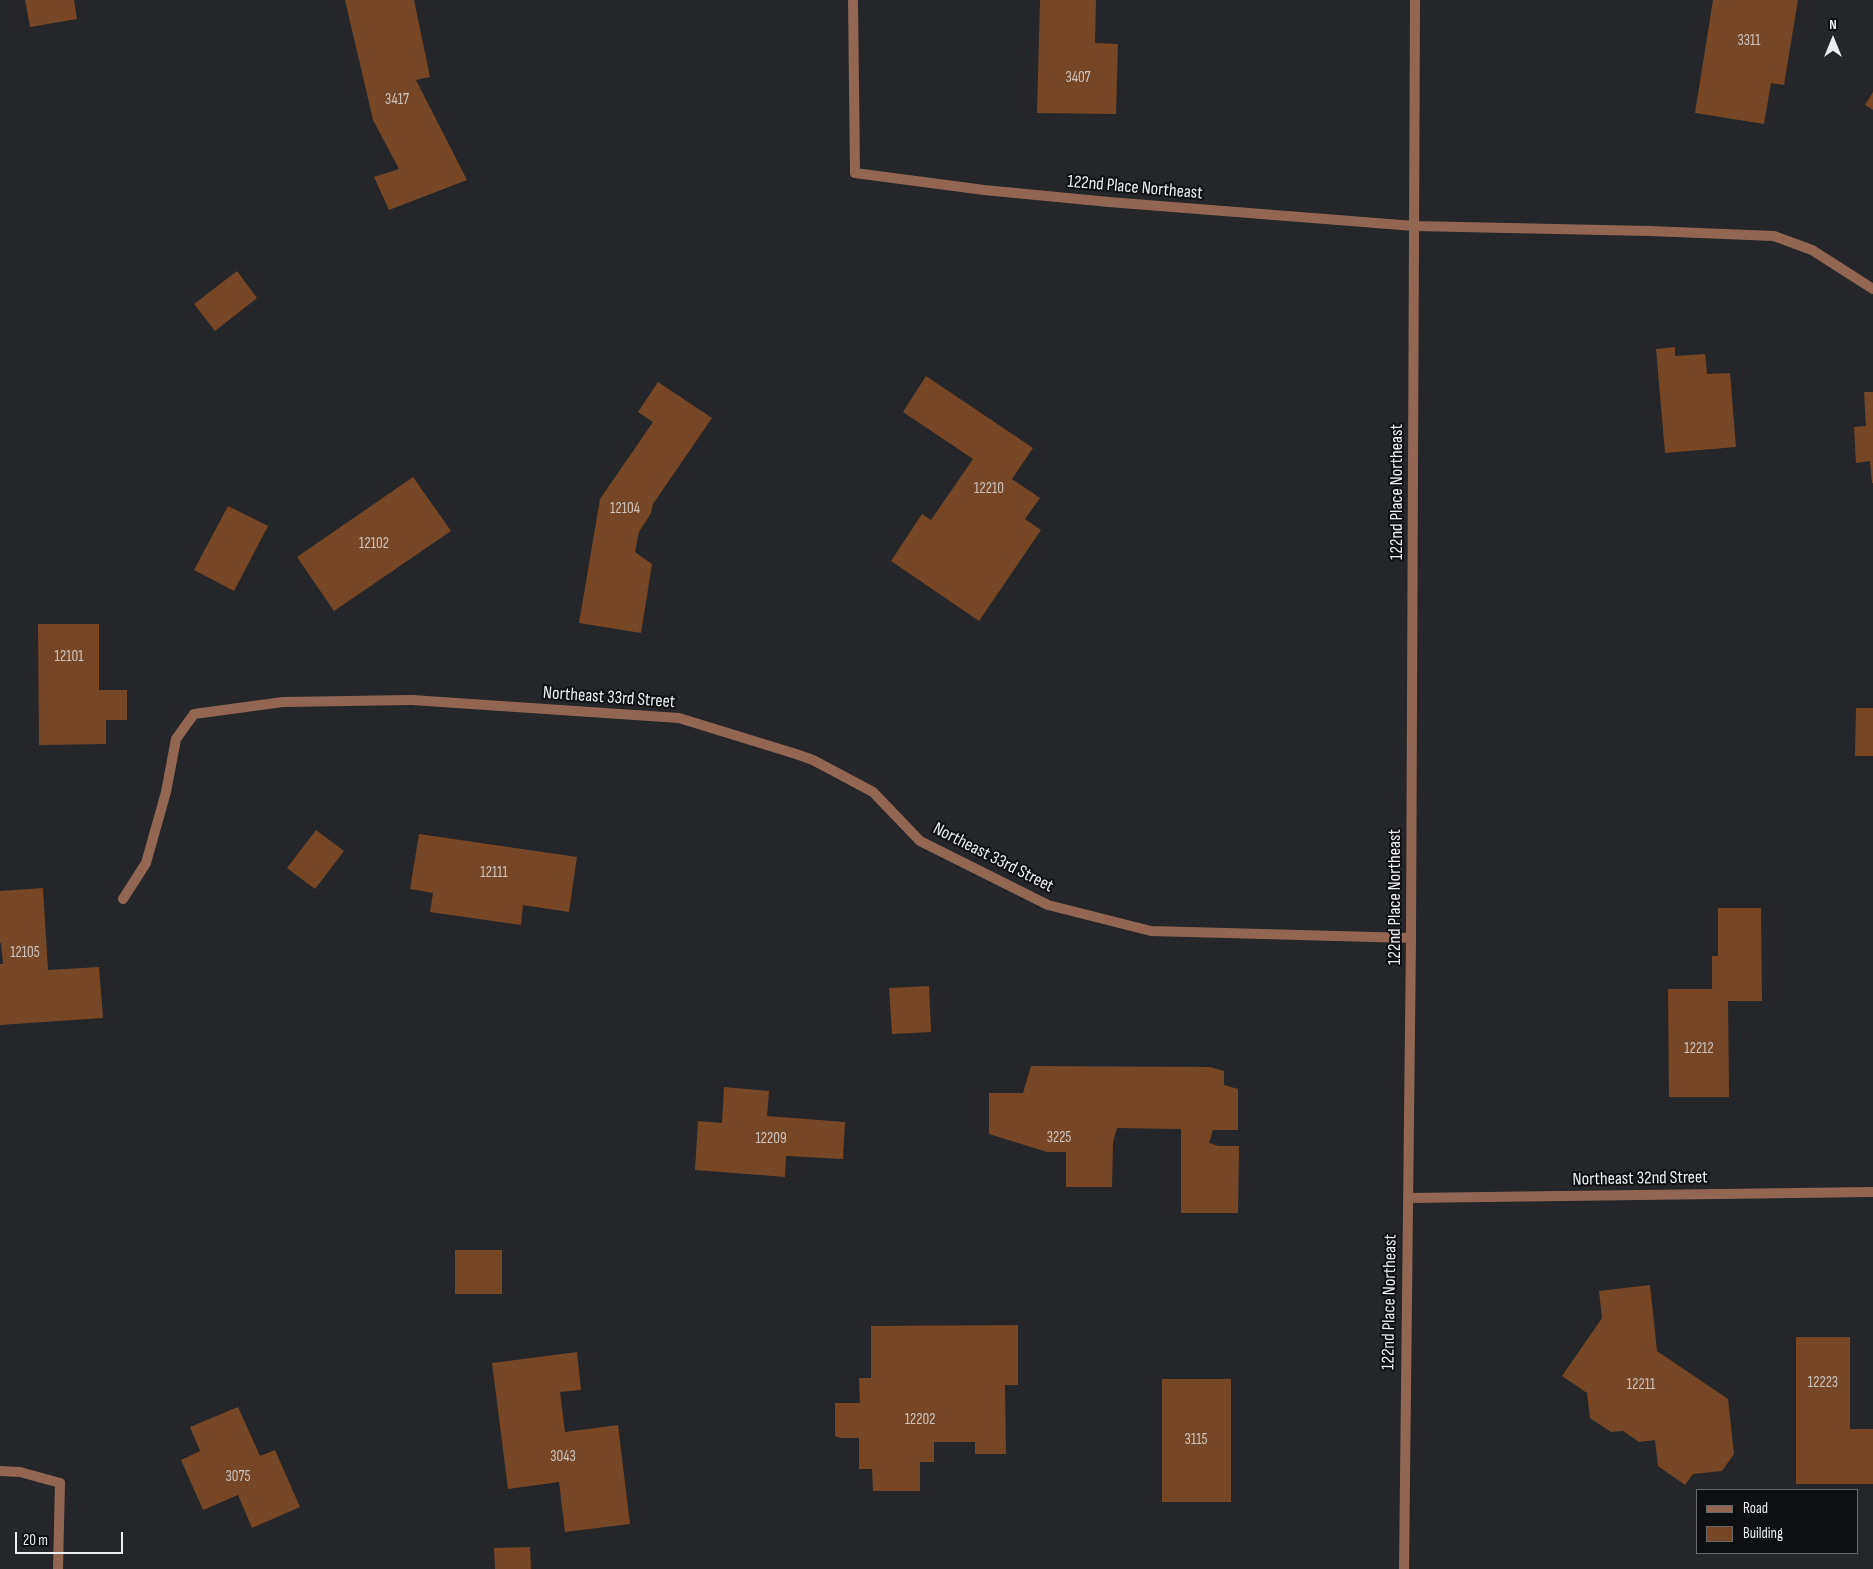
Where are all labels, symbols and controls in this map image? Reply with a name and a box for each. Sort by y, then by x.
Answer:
north arrow [1808,15,1858,65]
text: N [1829,16,1837,33]
house number: 3311 [1737,32,1761,50]
house number: 3407 [1065,69,1091,87]
house number: 3417 [385,91,409,109]
street label: 122nd Place Northeast [1066,171,1204,205]
street label: 122nd Place Northeast [1386,424,1408,560]
house number: 12210 [974,480,1004,498]
house number: 12104 [610,500,640,518]
house number: 12102 [359,535,389,553]
house number: 12101 [55,648,83,666]
street label: Northeast 33rd Street [542,683,676,713]
street label: Northeast 33rd Street [929,818,1057,898]
street label: 122nd Place Northeast [1384,829,1406,965]
house number: 12111 [480,864,508,882]
house number: 12105 [10,944,40,962]
house number: 12212 [1684,1040,1714,1058]
house number: 3225 [1047,1129,1071,1147]
house number: 12209 [755,1130,787,1148]
street label: Northeast 32nd Street [1572,1167,1708,1191]
street label: 122nd Place Northeast [1378,1234,1402,1370]
house number: 12223 [1808,1374,1838,1392]
house number: 12211 [1627,1376,1655,1394]
house number: 12202 [905,1411,935,1429]
house number: 3115 [1185,1431,1207,1449]
house number: 3043 [550,1448,576,1466]
house number: 3075 [226,1468,250,1486]
legend [1696,1489,1858,1554]
text: Road [1743,1499,1768,1518]
scale bar [18,1522,125,1554]
text: Building [1743,1524,1783,1543]
text: 20 m [23,1531,48,1550]

